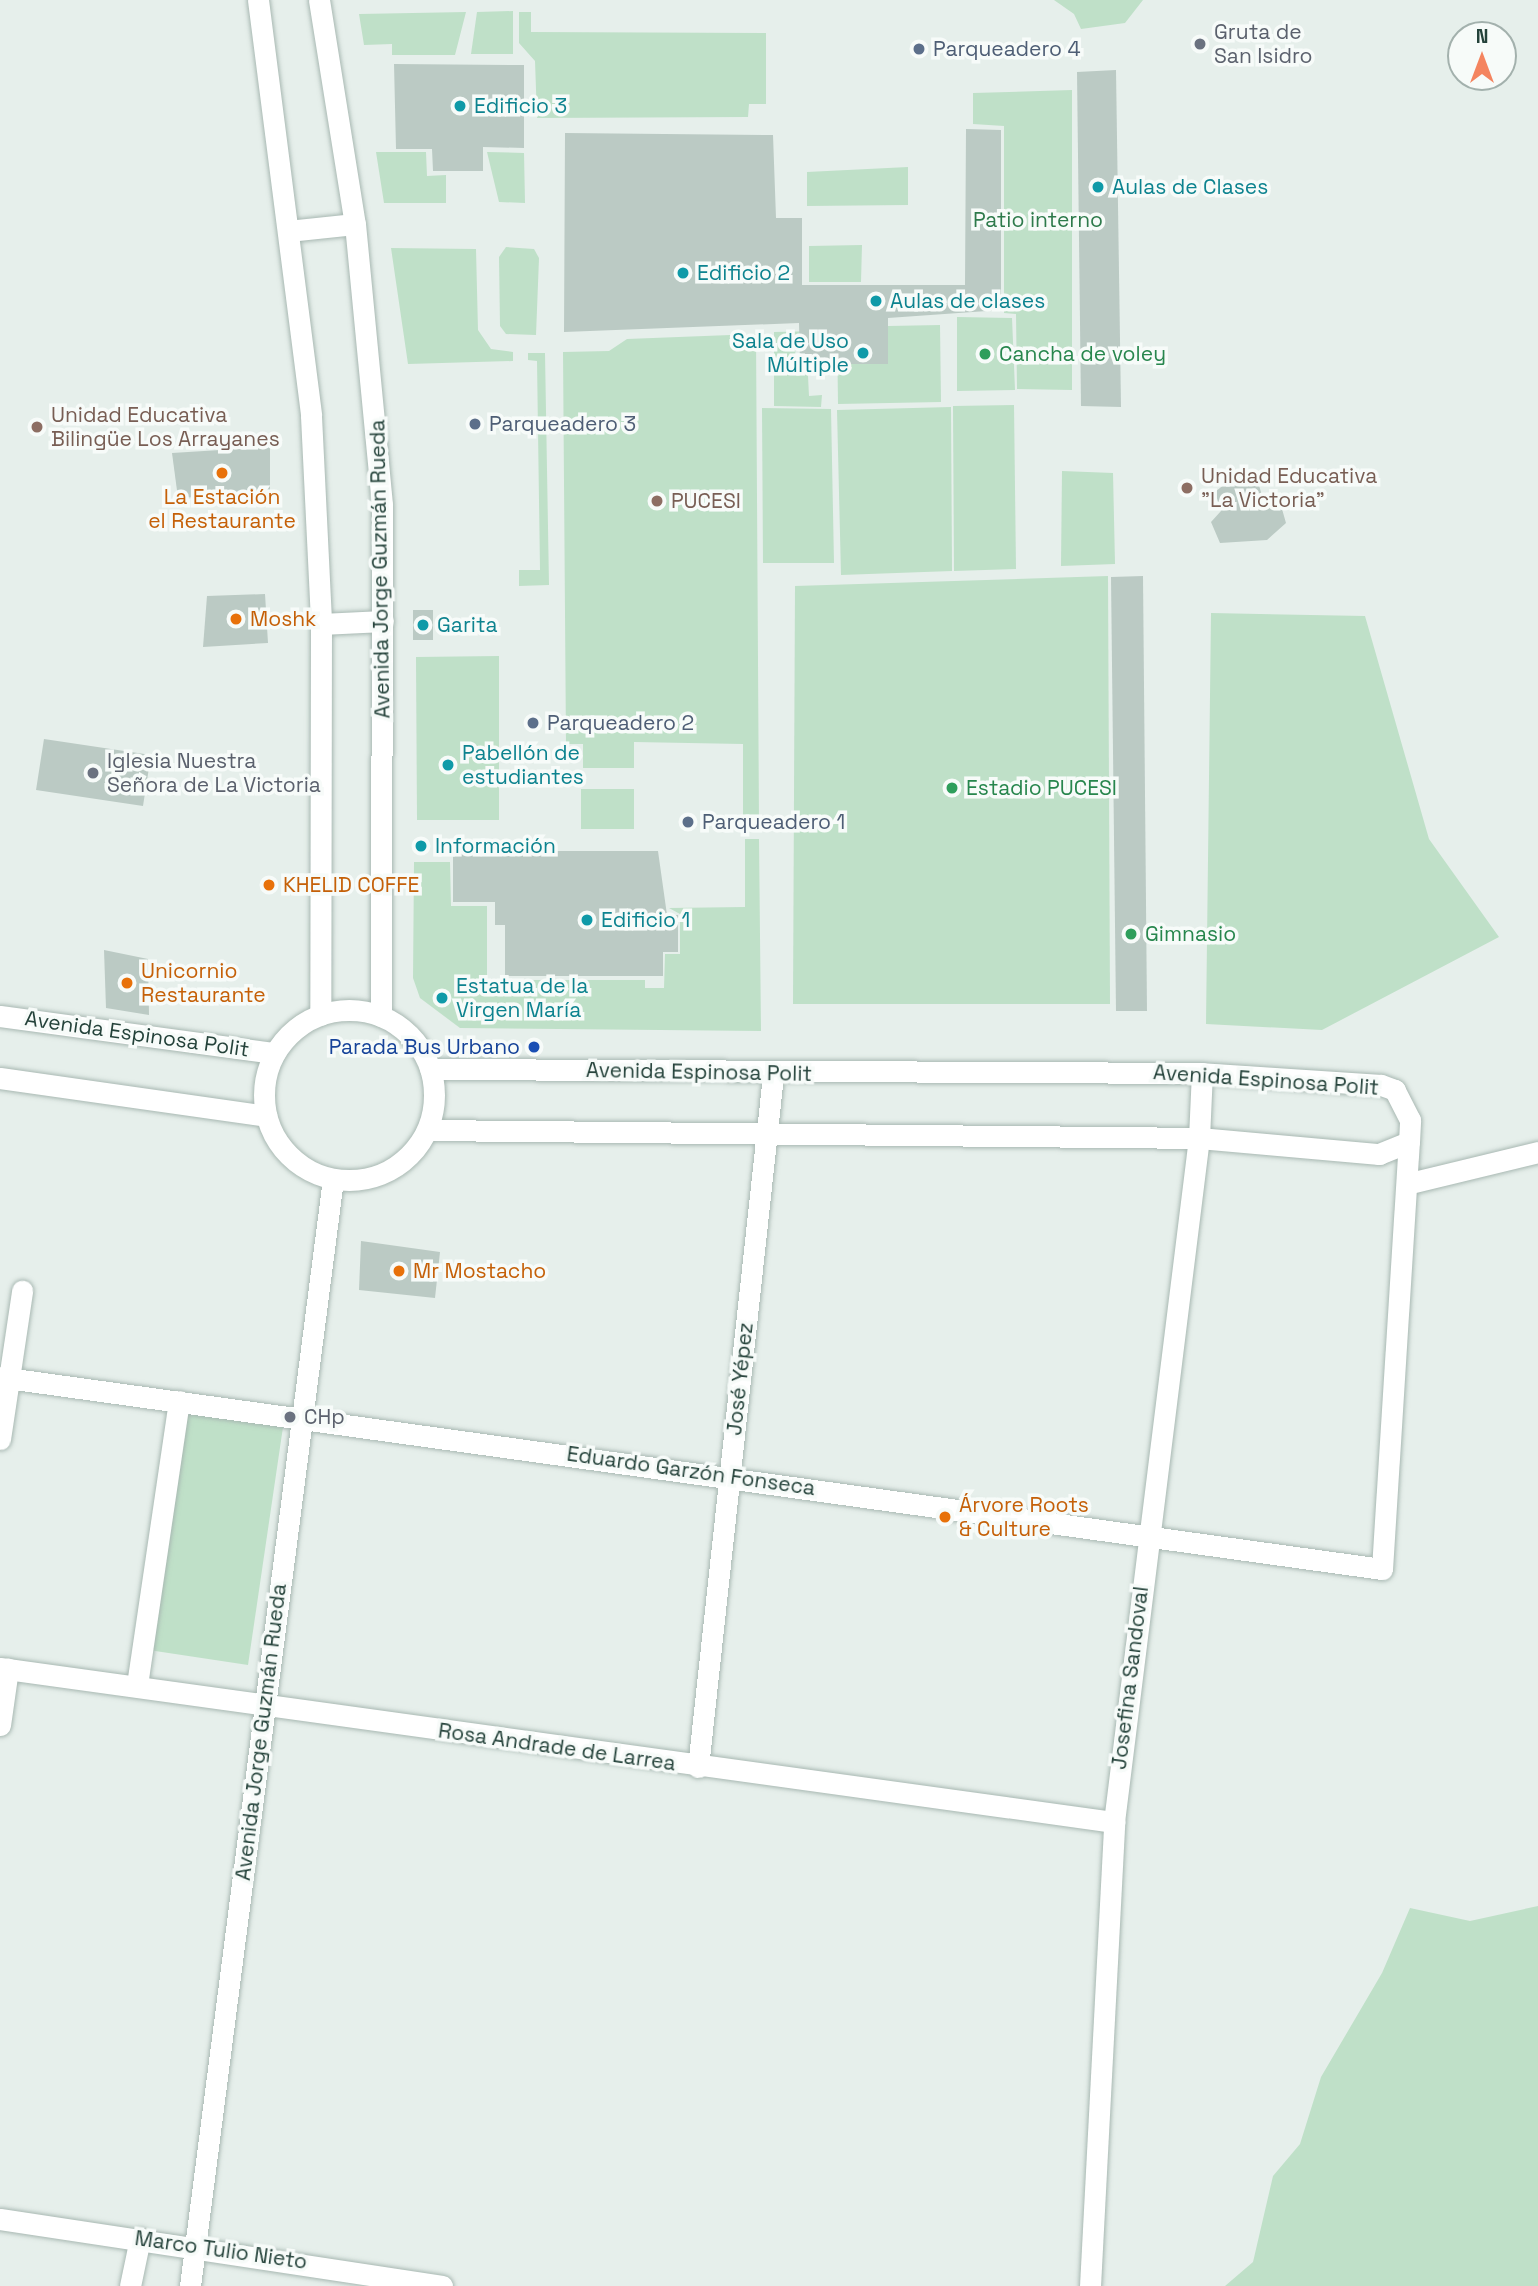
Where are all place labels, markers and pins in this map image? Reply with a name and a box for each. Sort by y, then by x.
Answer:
place label: Gruta de San Isidro [1214,19,1313,69]
place label: Parqueadero 4 [933,36,1081,62]
marker: Gruta de San Isidro [1192,36,1208,52]
marker: Parqueadero 4 [911,41,927,57]
place label: Edificio 3 [474,93,567,119]
marker: Edificio 3 [452,98,468,114]
place label: Aulas de Clases [1112,174,1268,200]
marker: Aulas de Clases [1090,179,1106,195]
place label: Edificio 2 [697,260,790,286]
marker: Edificio 2 [675,265,691,281]
place label: Aulas de clases [890,288,1045,314]
marker: Aulas de clases [868,293,884,309]
place label: Sala de Uso Múltiple [732,328,849,378]
place label: Cancha de voley [999,341,1166,367]
marker: Sala de Uso Múltiple [855,345,871,361]
marker: Cancha de voley [977,346,993,362]
place label: Unidad Educativa Bilingüe Los Arrayanes [51,402,280,452]
place label: Parqueadero 3 [489,411,636,437]
marker: Parqueadero 3 [467,416,483,432]
marker: Unidad Educativa Bilingüe Los Arrayanes [29,419,45,435]
place label: Unidad Educativa "La Victoria" [1201,463,1377,513]
marker: La Estación el Restaurante [214,465,230,481]
marker: Unidad Educativa "La Victoria" [1179,480,1195,496]
place label: La Estación el Restaurante [148,484,296,534]
place label: PUCESI [671,488,741,514]
marker: PUCESI [649,493,665,509]
place label: Moshk [250,606,316,632]
marker: Moshk [228,611,244,627]
place label: Garita [437,612,498,638]
marker: Garita [415,617,431,633]
place label: Parqueadero 2 [547,710,694,736]
marker: Parqueadero 2 [525,715,541,731]
place label: Pabellón de estudiantes [462,740,584,790]
place label: Iglesia Nuestra Señora de La Victoria [107,748,321,798]
marker: Pabellón de estudiantes [440,757,456,773]
marker: Iglesia Nuestra Señora de La Victoria [85,765,101,781]
place label: Estadio PUCESI [966,775,1117,801]
marker: Estadio PUCESI [944,780,960,796]
place label: Parqueadero 1 [702,809,845,835]
marker: Parqueadero 1 [680,814,696,830]
place label: Información [435,833,556,859]
marker: Información [413,838,429,854]
place label: KHELID COFFE [283,872,419,898]
marker: KHELID COFFE [261,877,277,893]
place label: Edificio 1 [601,907,690,933]
marker: Edificio 1 [579,912,595,928]
place label: Gimnasio [1145,921,1236,947]
marker: Gimnasio [1123,926,1139,942]
place label: Unicornio Restaurante [141,958,266,1008]
place label: Estatua de la Virgen María [456,973,588,1023]
marker: Unicornio Restaurante [119,975,135,991]
marker: Estatua de la Virgen María [434,990,450,1006]
place label: Parada Bus Urbano [329,1034,520,1060]
marker: Parada Bus Urbano [526,1039,542,1055]
place label: Mr Mostacho [413,1258,546,1284]
marker: Mr Mostacho [391,1263,407,1279]
place label: CHp [304,1404,345,1430]
marker: CHp [282,1409,298,1425]
place label: Árvore Roots & Culture [959,1492,1089,1542]
marker: Árvore Roots & Culture [937,1509,953,1525]

